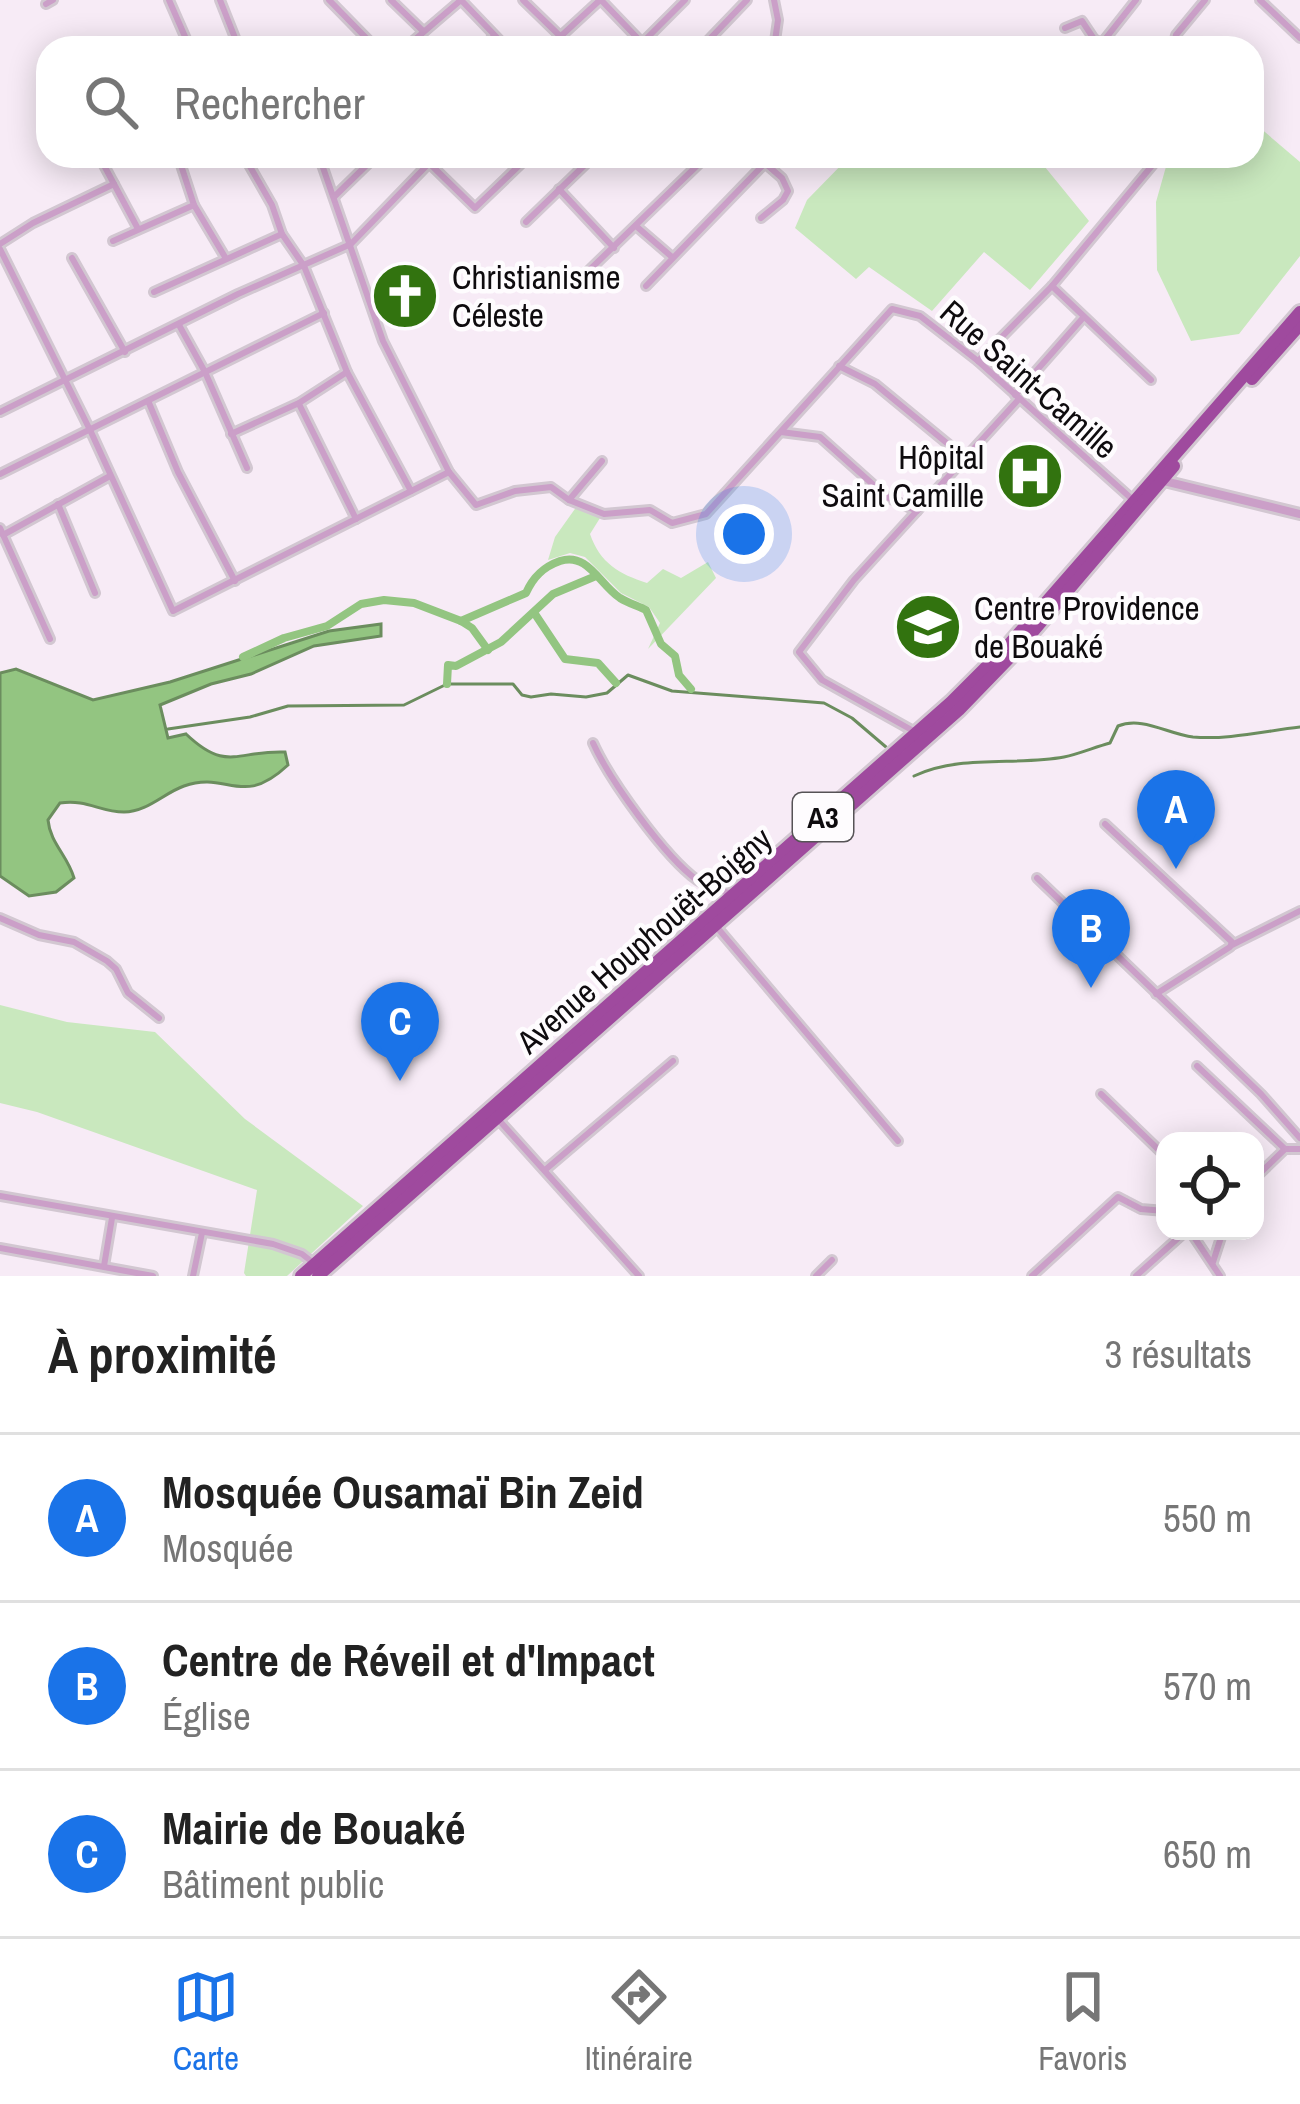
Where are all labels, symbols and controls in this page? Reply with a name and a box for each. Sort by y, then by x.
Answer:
search box [36,36,1264,168]
icon: search [78,69,144,135]
text: Rechercher [174,72,365,133]
place label: Christianisme Céleste [452,255,620,337]
church icon: Christianisme Céleste [370,261,440,331]
street label: Rue Saint-Camille [931,290,1127,468]
place label: Hôpital Saint Camille [822,435,984,517]
hospital icon: Hôpital Saint Camille [995,441,1065,511]
your location [714,504,774,564]
place label: Centre Providence de Bouaké [974,586,1200,668]
school or university icon: Centre Providence de Bouaké [893,592,963,662]
pin: A [1137,770,1215,869]
road number: A3 [793,793,853,841]
street label: Avenue Houphouët-Boigny [506,817,781,1064]
pin: B [1052,889,1130,988]
pin: C [361,982,439,1081]
map controls [1156,1132,1264,1240]
button: locate [1156,1132,1264,1240]
text: À proximité [48,1320,277,1389]
text: 3 résultats [1104,1328,1252,1380]
text: Mosquée Ousamaï Bin Zeid [162,1461,644,1522]
text: A [75,1492,99,1544]
text: 550 m [1163,1492,1252,1544]
text: Mosquée [162,1522,294,1574]
text: Centre de Réveil et d'Impact [162,1629,655,1690]
text: B [75,1660,99,1712]
text: 570 m [1163,1660,1252,1712]
text: Église [162,1690,251,1742]
text: Mairie de Bouaké [162,1797,466,1858]
text: C [75,1828,99,1880]
text: 650 m [1163,1828,1252,1880]
text: Bâtiment public [162,1858,384,1910]
tab: Carte [173,1964,239,2080]
tab: Itinéraire [584,1964,693,2080]
tab: Favoris [1038,1964,1127,2080]

